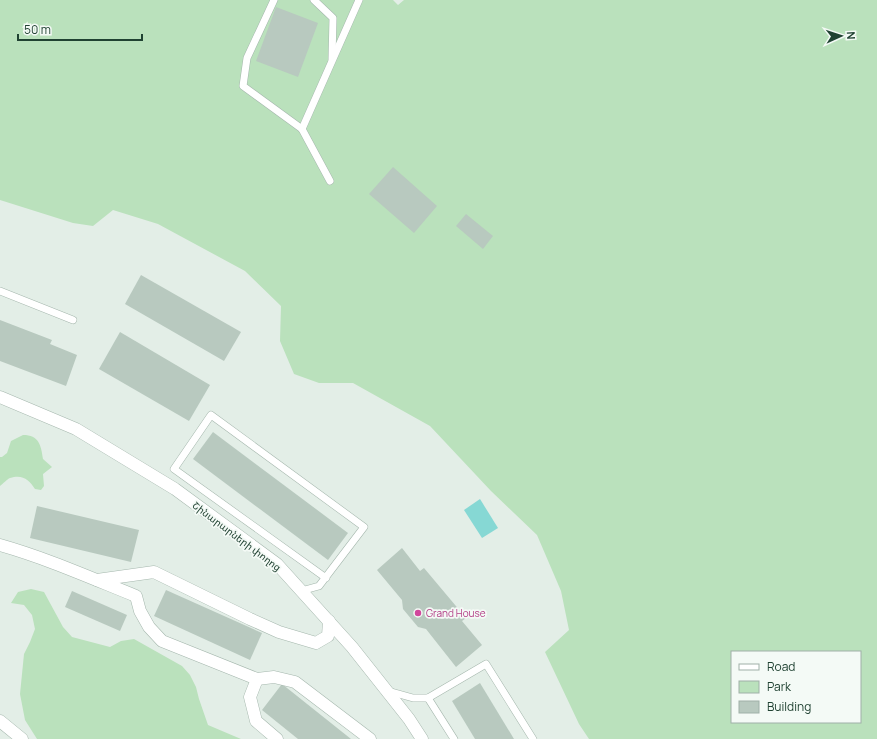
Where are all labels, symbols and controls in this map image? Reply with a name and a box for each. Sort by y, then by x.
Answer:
scale bar [18,16,142,42]
north arrow [821,16,861,56]
text: 50 m [24,21,51,38]
text: N [844,31,859,40]
street label: Շինարարների փողոց [190,498,284,574]
place label: Grand House [426,606,486,620]
marker: Grand House [413,608,423,618]
legend [731,651,861,723]
text: Road [767,658,795,675]
text: Park [767,678,792,695]
text: Building [767,698,811,715]

